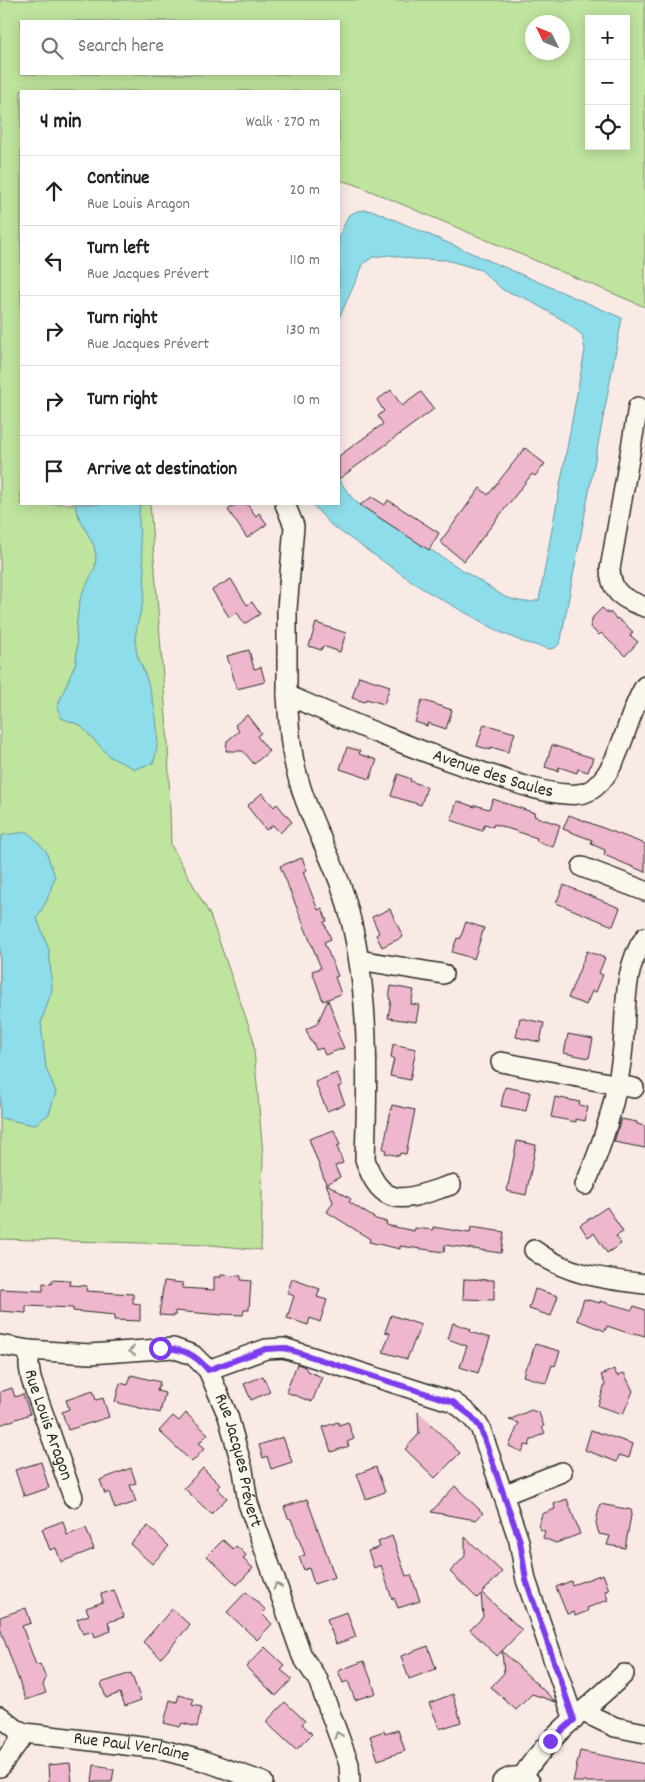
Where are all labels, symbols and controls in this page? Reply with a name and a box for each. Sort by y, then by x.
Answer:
north arrow [525,15,570,60]
map controls [585,15,630,150]
button: + [585,15,630,60]
search box [20,20,340,75]
icon: search [38,34,66,62]
text: Search here [78,34,164,61]
button: − [585,60,630,105]
button: locate [585,105,630,150]
text: 4 min [40,108,82,138]
text: Walk · 270 m [245,111,320,134]
text: Continue [87,166,149,193]
icon: ahead [40,177,68,205]
text: 20 m [290,179,320,202]
text: Rue Louis Aragon [87,193,190,216]
text: Turn left [87,236,150,263]
icon: left [40,247,68,275]
text: 110 m [290,249,320,272]
text: Rue Jacques Prévert [87,263,209,286]
text: Turn right [87,306,158,333]
icon: right [40,317,68,345]
text: 130 m [286,319,320,342]
text: Rue Jacques Prévert [87,333,209,356]
icon: right [40,387,68,415]
text: Turn right [87,387,158,414]
text: 10 m [293,389,320,412]
icon: arrive [40,457,68,485]
text: Arrive at destination [87,457,237,484]
street label: Avenue des Saules [429,743,555,805]
route start [149,1337,172,1360]
one-way arrow [127,1345,135,1356]
street label: Rue Louis Aragon [17,1368,79,1484]
street label: Rue Jacques Prévert [207,1390,268,1531]
one-way arrow [273,1582,283,1590]
street label: Rue Paul Verlaine [72,1726,192,1769]
route end [539,1730,562,1753]
one-way arrow [334,1732,344,1740]

